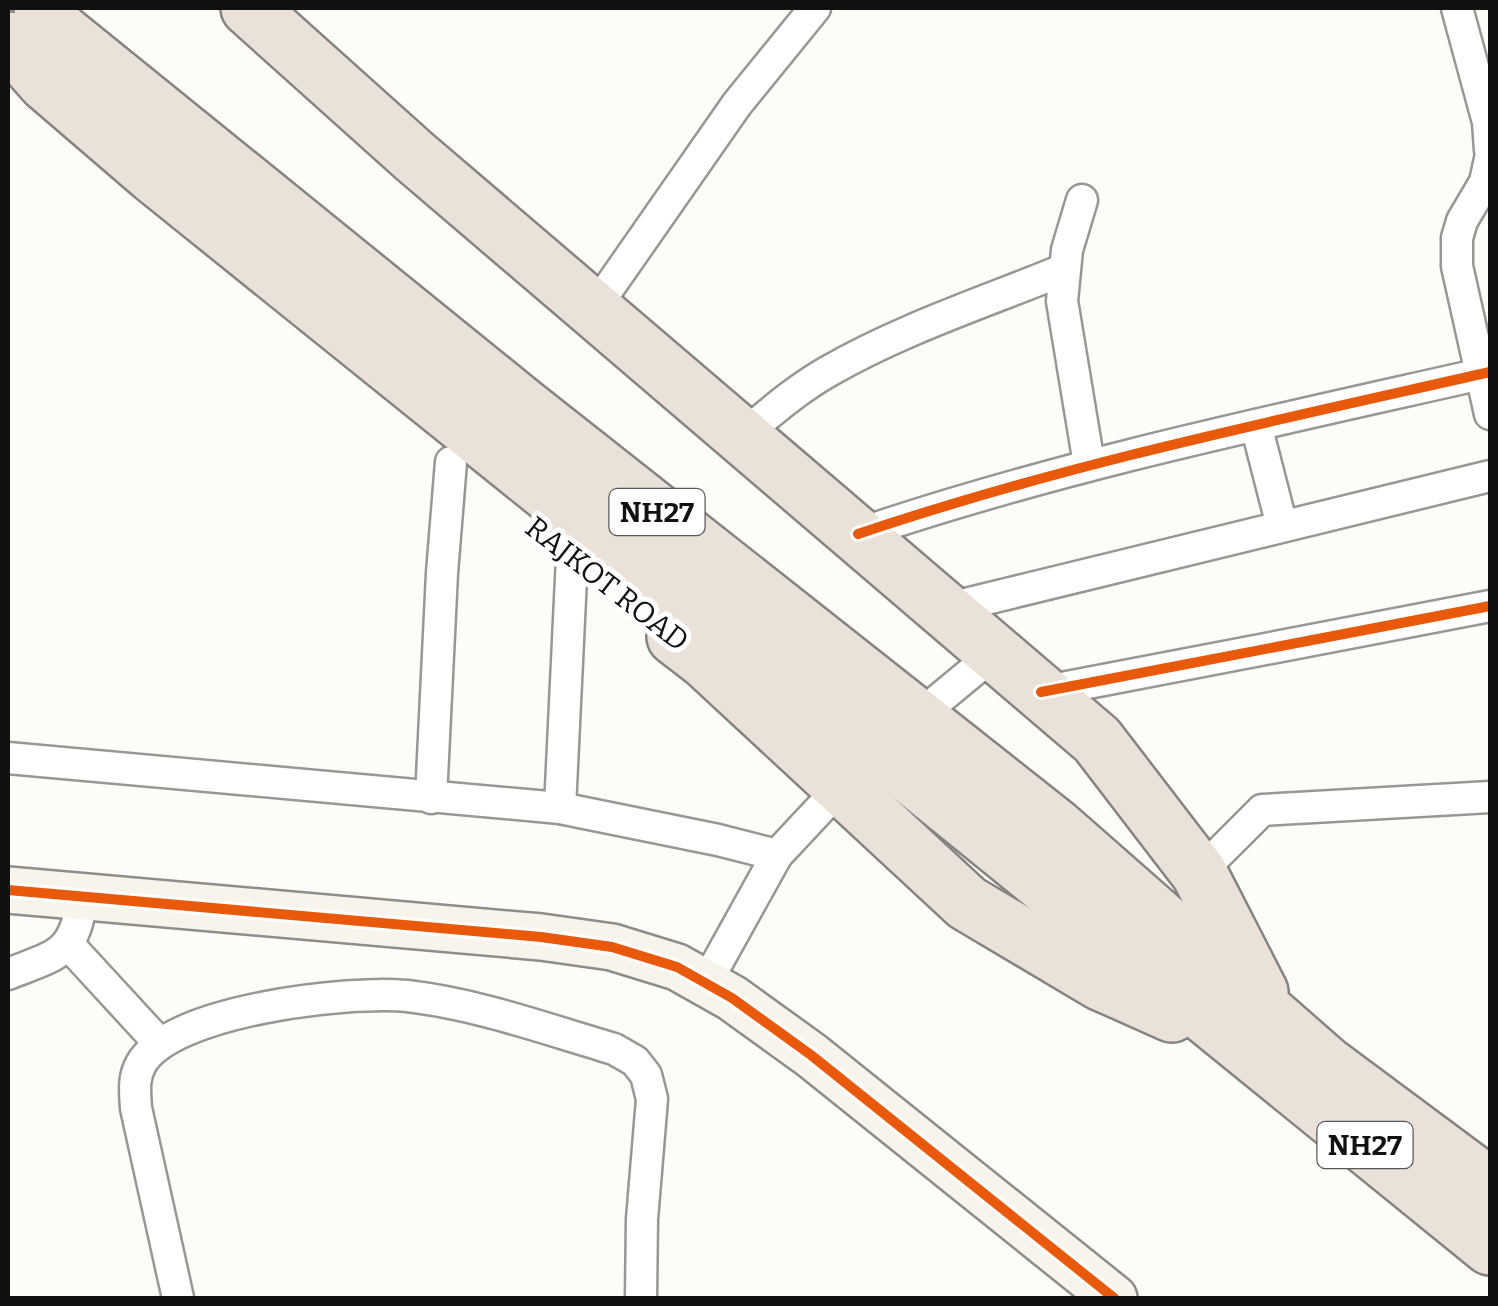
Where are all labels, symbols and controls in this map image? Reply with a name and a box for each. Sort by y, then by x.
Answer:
road number: NH27 [610,489,704,535]
street label: RAJKOT ROAD [518,509,696,659]
road number: NH27 [1318,1122,1412,1168]

